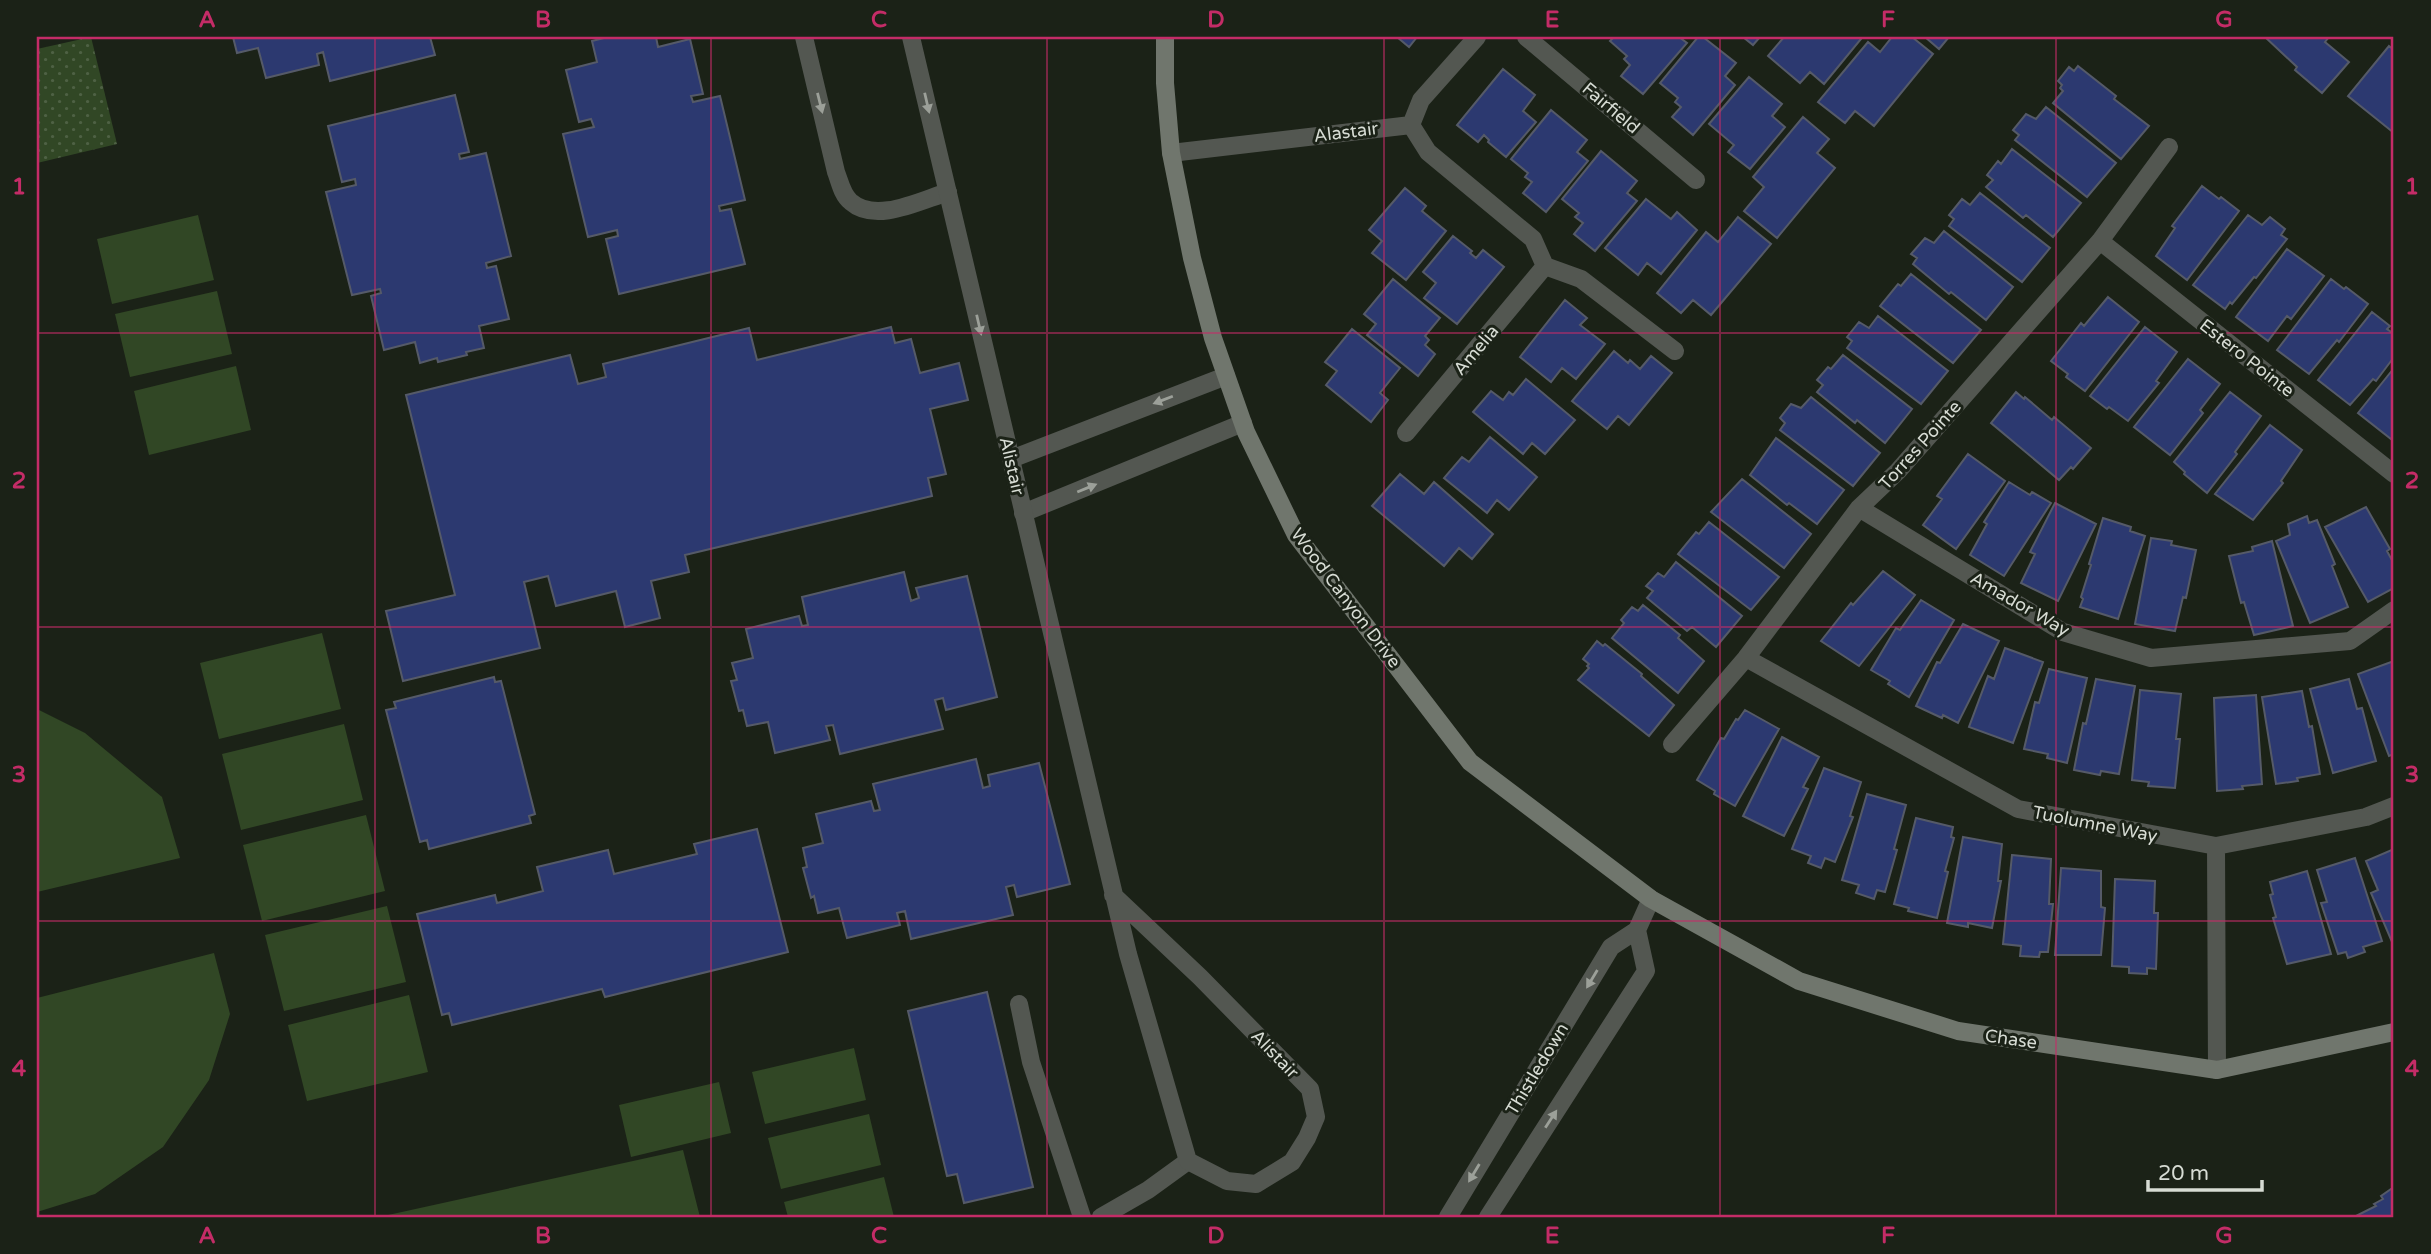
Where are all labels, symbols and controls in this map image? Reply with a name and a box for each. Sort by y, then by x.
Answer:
text: A [198,6,216,34]
text: B [535,6,551,34]
text: C [871,6,887,34]
text: D [1207,6,1225,34]
text: E [1545,6,1559,34]
text: F [1881,6,1895,34]
text: G [2215,6,2233,34]
street label: Fairfield [1578,78,1644,138]
one-way arrow [815,92,826,114]
one-way arrow [922,92,933,114]
street label: Alastair [1312,117,1380,147]
text: 1 [12,173,26,201]
text: 1 [2405,173,2419,201]
one-way arrow [974,314,985,336]
street label: Estero Pointe [2195,314,2299,402]
street label: Amelia [1449,320,1503,380]
one-way arrow [1152,395,1173,406]
street label: Torres Pointe [1874,396,1966,494]
street label: Alistair [995,435,1029,497]
text: 2 [12,467,26,495]
text: 2 [2405,467,2419,495]
one-way arrow [1076,482,1097,493]
street label: Wood Canyon Drive [1286,524,1406,672]
street label: Amador Way [1966,567,2074,641]
text: 3 [12,761,26,789]
text: 3 [2405,761,2419,789]
street label: Tuolumne Way [2031,801,2160,847]
one-way arrow [1585,969,1598,988]
street label: Thistledown [1501,1019,1573,1119]
street label: Chase [1984,1024,2038,1054]
street label: Alistair [1247,1025,1304,1083]
text: 4 [12,1055,27,1083]
text: 4 [2405,1055,2420,1083]
one-way arrow [1545,1109,1558,1128]
scale bar [2148,1149,2261,1193]
text: 20 m [2158,1161,2209,1186]
one-way arrow [1468,1164,1481,1183]
text: A [198,1222,216,1250]
text: B [535,1222,551,1250]
text: C [871,1222,887,1250]
text: D [1207,1222,1225,1250]
text: E [1545,1222,1559,1250]
text: F [1881,1222,1895,1250]
text: G [2215,1222,2233,1250]

